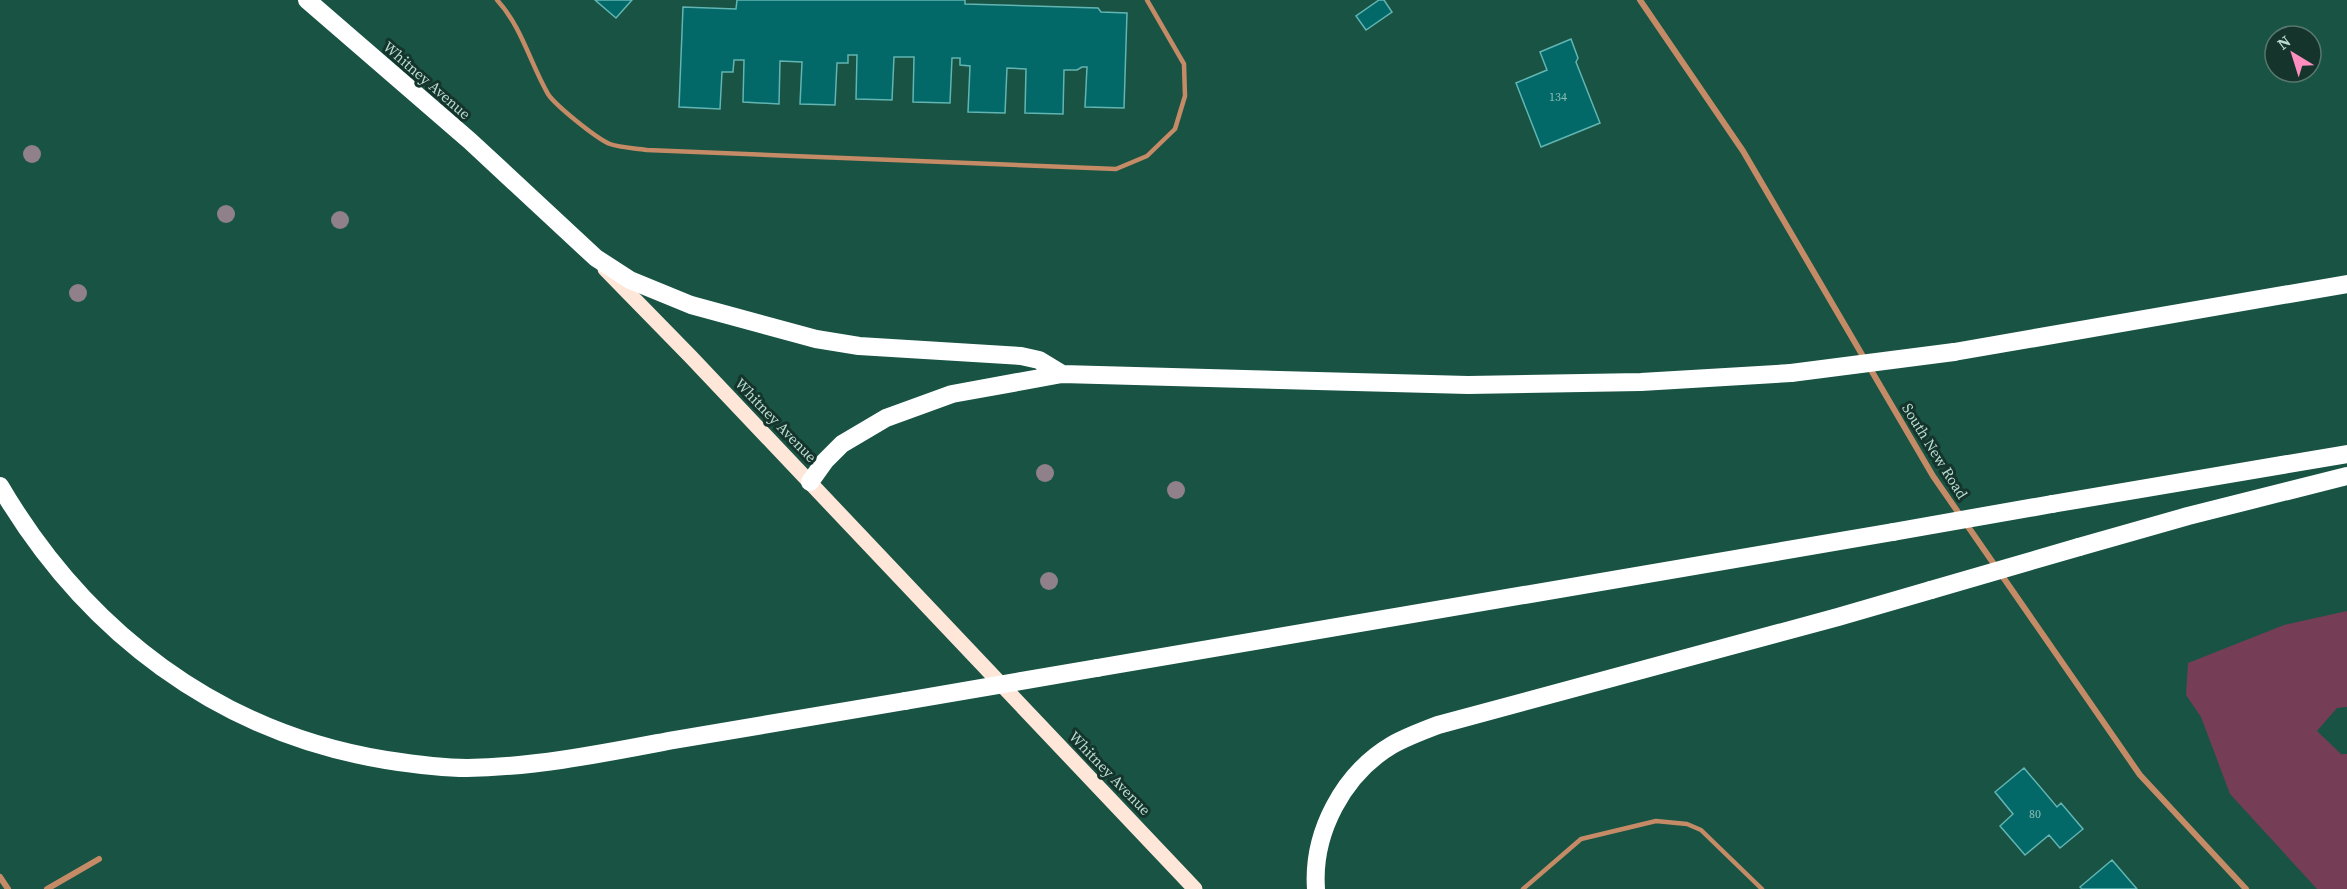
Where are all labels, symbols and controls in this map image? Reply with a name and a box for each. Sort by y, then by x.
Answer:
north arrow [2263,24,2323,84]
text: N [2272,30,2295,54]
street label: Whitney Avenue [379,36,476,124]
house number: 134 [1549,89,1567,105]
street label: Whitney Avenue [730,373,822,467]
street label: South New Road [1897,399,1973,503]
street label: Whitney Avenue [1064,726,1156,820]
house number: 80 [2029,806,2041,822]

